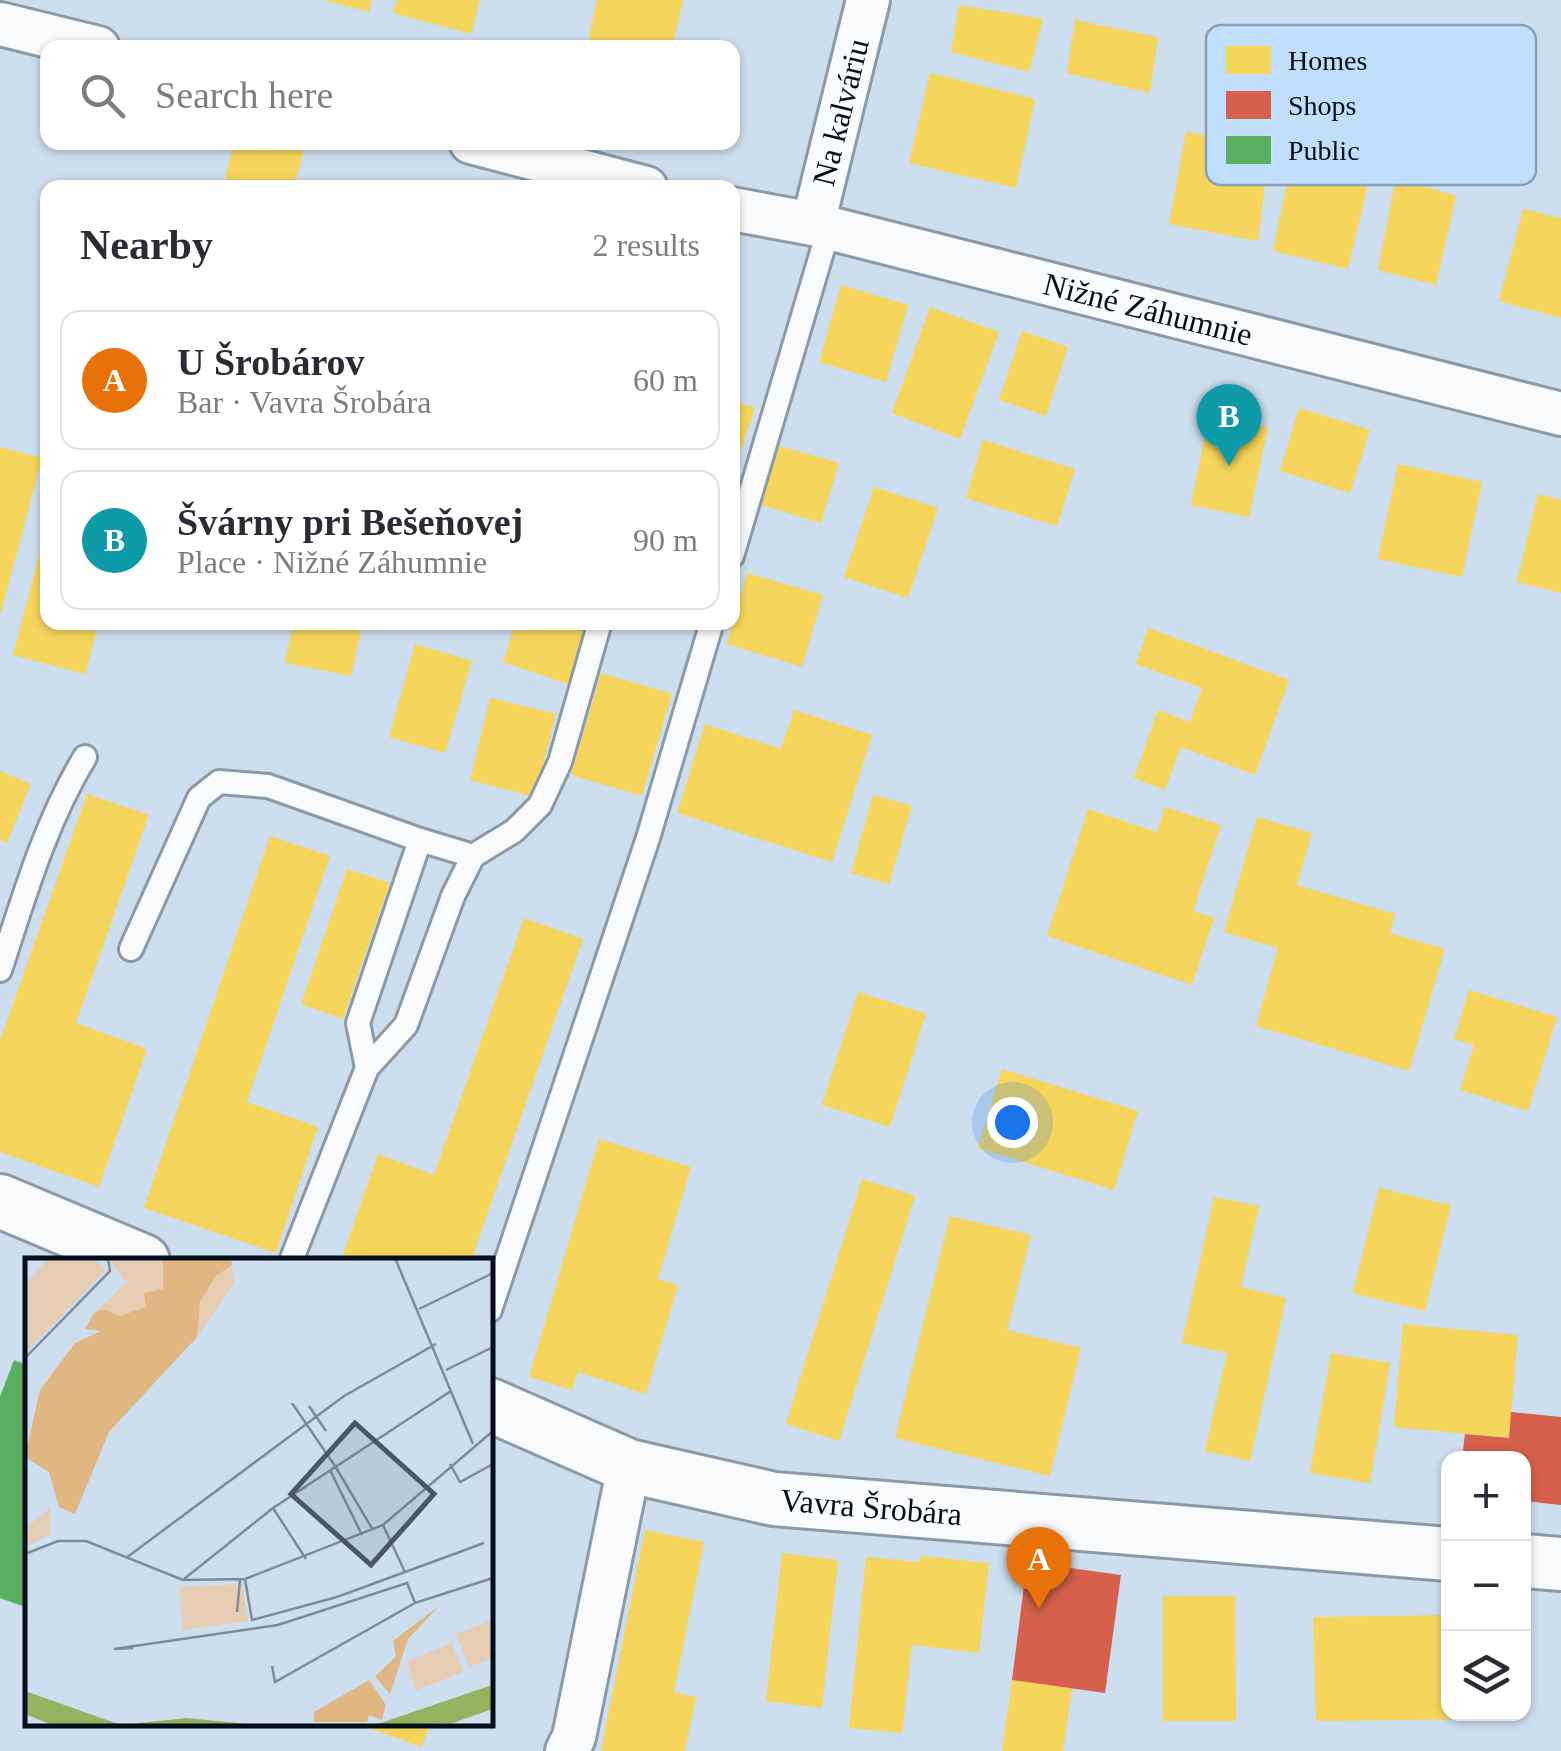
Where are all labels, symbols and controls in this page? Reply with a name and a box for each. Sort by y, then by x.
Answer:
legend [1206,25,1536,185]
street label: Na kalváriu [805,35,876,190]
search box [40,40,740,150]
text: Homes [1288,45,1367,76]
icon: search [75,68,130,123]
text: Search here [155,74,333,116]
text: Shops [1288,90,1356,121]
text: Public [1288,135,1360,166]
text: Nearby [80,222,213,268]
text: 2 results [592,227,700,263]
street label: Nižné Záhumnie [1040,265,1256,353]
text: U Šrobárov [177,341,365,383]
text: A [103,362,126,398]
text: 60 m [633,362,698,398]
text: Bar · Vavra Šrobára [177,384,431,420]
pin: B [1196,384,1262,466]
text: Švárny pri Bešeňovej [177,501,523,543]
text: B [104,522,125,558]
text: 90 m [633,522,698,558]
text: Place · Nižné Záhumnie [177,544,487,580]
your location [987,1097,1038,1148]
inset map [25,1258,492,1726]
map controls [1441,1451,1531,1721]
button: + [1441,1451,1531,1541]
street label: Vavra Šrobára [779,1482,963,1532]
pin: A [1006,1526,1072,1609]
button: − [1441,1541,1531,1631]
button: layers [1441,1631,1531,1721]

